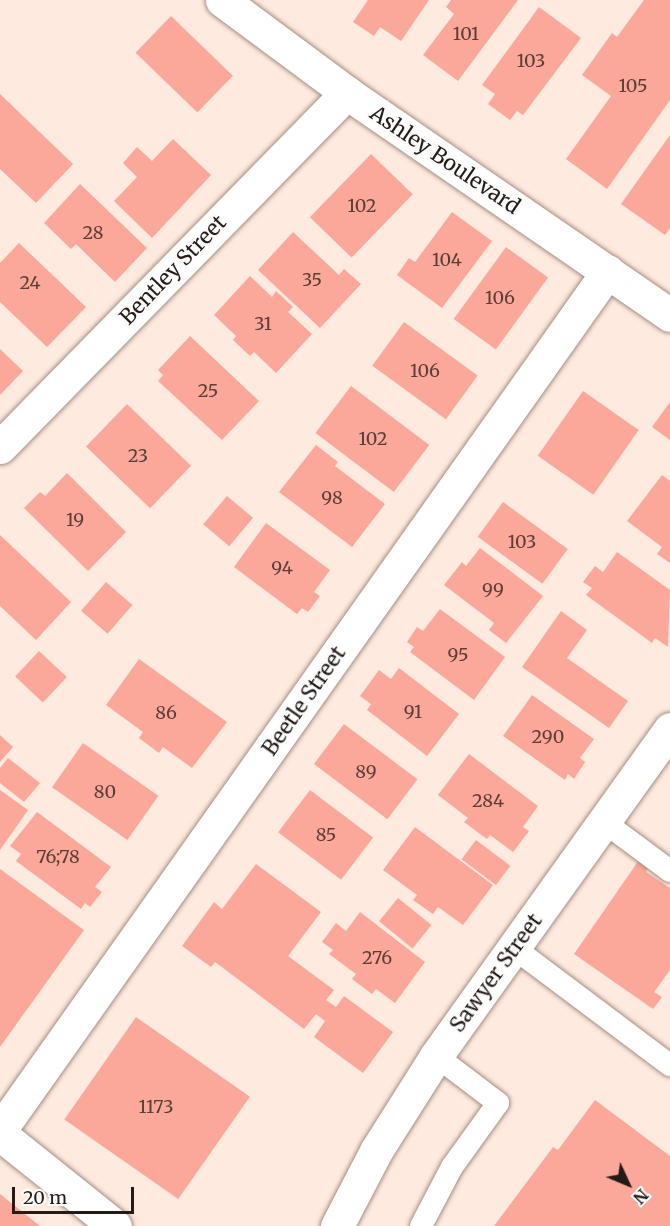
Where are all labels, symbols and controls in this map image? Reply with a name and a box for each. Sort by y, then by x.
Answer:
house number: 101 [453,23,479,45]
house number: 103 [517,50,545,72]
house number: 105 [618,75,648,97]
street label: Ashley Boulevard [365,100,525,220]
house number: 102 [347,195,377,217]
street label: Bentley Street [115,210,231,330]
house number: 28 [82,222,104,244]
house number: 104 [432,249,462,271]
house number: 35 [302,269,322,291]
house number: 24 [19,272,41,294]
house number: 106 [485,287,515,309]
house number: 31 [254,313,272,335]
house number: 106 [410,360,440,382]
house number: 25 [198,380,218,402]
house number: 102 [358,428,388,450]
house number: 23 [128,445,148,467]
house number: 98 [321,487,343,509]
house number: 19 [66,509,84,531]
house number: 103 [508,531,536,553]
house number: 94 [271,557,293,579]
house number: 99 [482,579,504,601]
street label: Beetle Street [257,641,351,761]
house number: 95 [448,644,468,666]
house number: 91 [404,701,422,723]
house number: 86 [155,702,177,724]
house number: 290 [532,726,564,748]
house number: 89 [355,761,377,783]
house number: 80 [94,781,116,803]
house number: 284 [472,790,504,812]
house number: 85 [316,824,336,846]
house number: 76;78 [36,846,80,868]
street label: Sawyer Street [445,909,547,1037]
house number: 276 [362,947,392,969]
house number: 1173 [139,1096,173,1118]
north arrow [598,1154,658,1214]
scale bar [15,1175,136,1213]
text: N [629,1185,653,1208]
text: 20 m [23,1186,67,1209]

